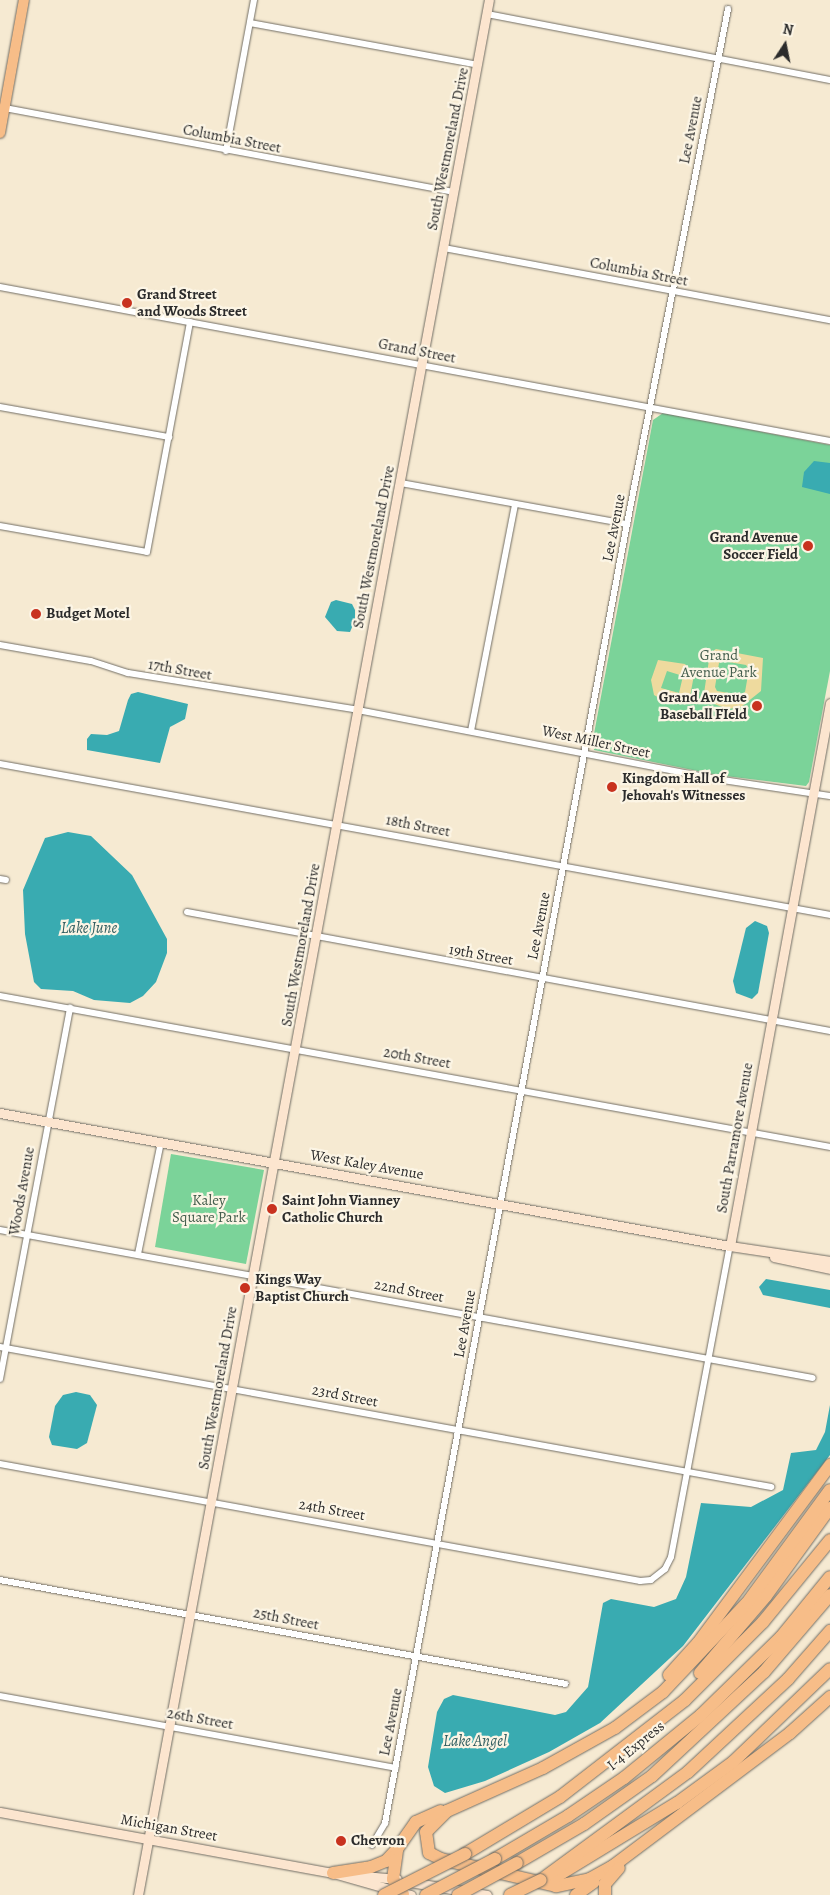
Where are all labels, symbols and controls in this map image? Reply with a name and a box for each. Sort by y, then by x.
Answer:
text: N [781,19,795,40]
north arrow [760,20,810,70]
street label: South Westmoreland Drive [423,66,473,232]
street label: Lee Avenue [676,95,706,165]
street label: Columbia Street [181,121,283,157]
street label: Columbia Street [588,254,690,290]
place label: Grand Street and Woods Street [137,285,247,320]
marker: Grand Street and Woods Street [121,297,133,309]
street label: Grand Street [377,335,457,367]
street label: South Westmoreland Drive [349,464,399,630]
street label: Lee Avenue [599,493,629,563]
place label: Grand Avenue Soccer Field [710,528,798,563]
marker: Grand Avenue Soccer Field [802,540,814,552]
place label: Budget Motel [46,605,130,623]
marker: Budget Motel [30,608,42,620]
park label: Grand Avenue Park [681,646,757,681]
street label: 17th Street [147,656,213,684]
place label: Grand Avenue Baseball FIeld [659,688,747,723]
marker: Grand Avenue Baseball FIeld [751,700,763,712]
street label: West Miller Street [540,722,652,762]
place label: Kingdom Hall of Jehovah's Witnesses [622,769,745,804]
marker: Kingdom Hall of Jehovah's Witnesses [606,781,618,793]
street label: 18th Street [384,811,452,841]
street label: South Westmoreland Drive [278,862,324,1028]
street label: Lee Avenue [524,891,554,961]
water label: Lake June [61,918,117,938]
street label: 19th Street [448,941,514,969]
street label: 20th Street [382,1043,452,1073]
street label: South Parramore Avenue [713,1061,757,1215]
street label: Woods Avenue [5,1145,39,1237]
street label: West Kaley Avenue [309,1146,425,1184]
park label: Kaley Square Park [172,1191,246,1226]
place label: Saint John Vianney Catholic Church [282,1191,400,1226]
marker: Saint John Vianney Catholic Church [266,1203,278,1215]
place label: Kings Way Baptist Church [255,1270,349,1305]
street label: 22nd Street [373,1275,445,1307]
marker: Kings Way Baptist Church [239,1282,251,1294]
street label: Lee Avenue [450,1289,480,1359]
street label: South Westmoreland Drive [195,1305,241,1471]
street label: 23rd Street [310,1381,380,1411]
street label: 24th Street [298,1495,366,1525]
street label: 25th Street [252,1604,320,1634]
street label: Lee Avenue [376,1687,406,1757]
street label: 26th Street [166,1704,234,1734]
street label: I-4 Express [604,1717,668,1775]
water label: Lake Angel [443,1731,507,1751]
street label: Michigan Street [119,1811,219,1845]
place label: Chevron [351,1832,405,1850]
marker: Chevron [335,1835,347,1847]

